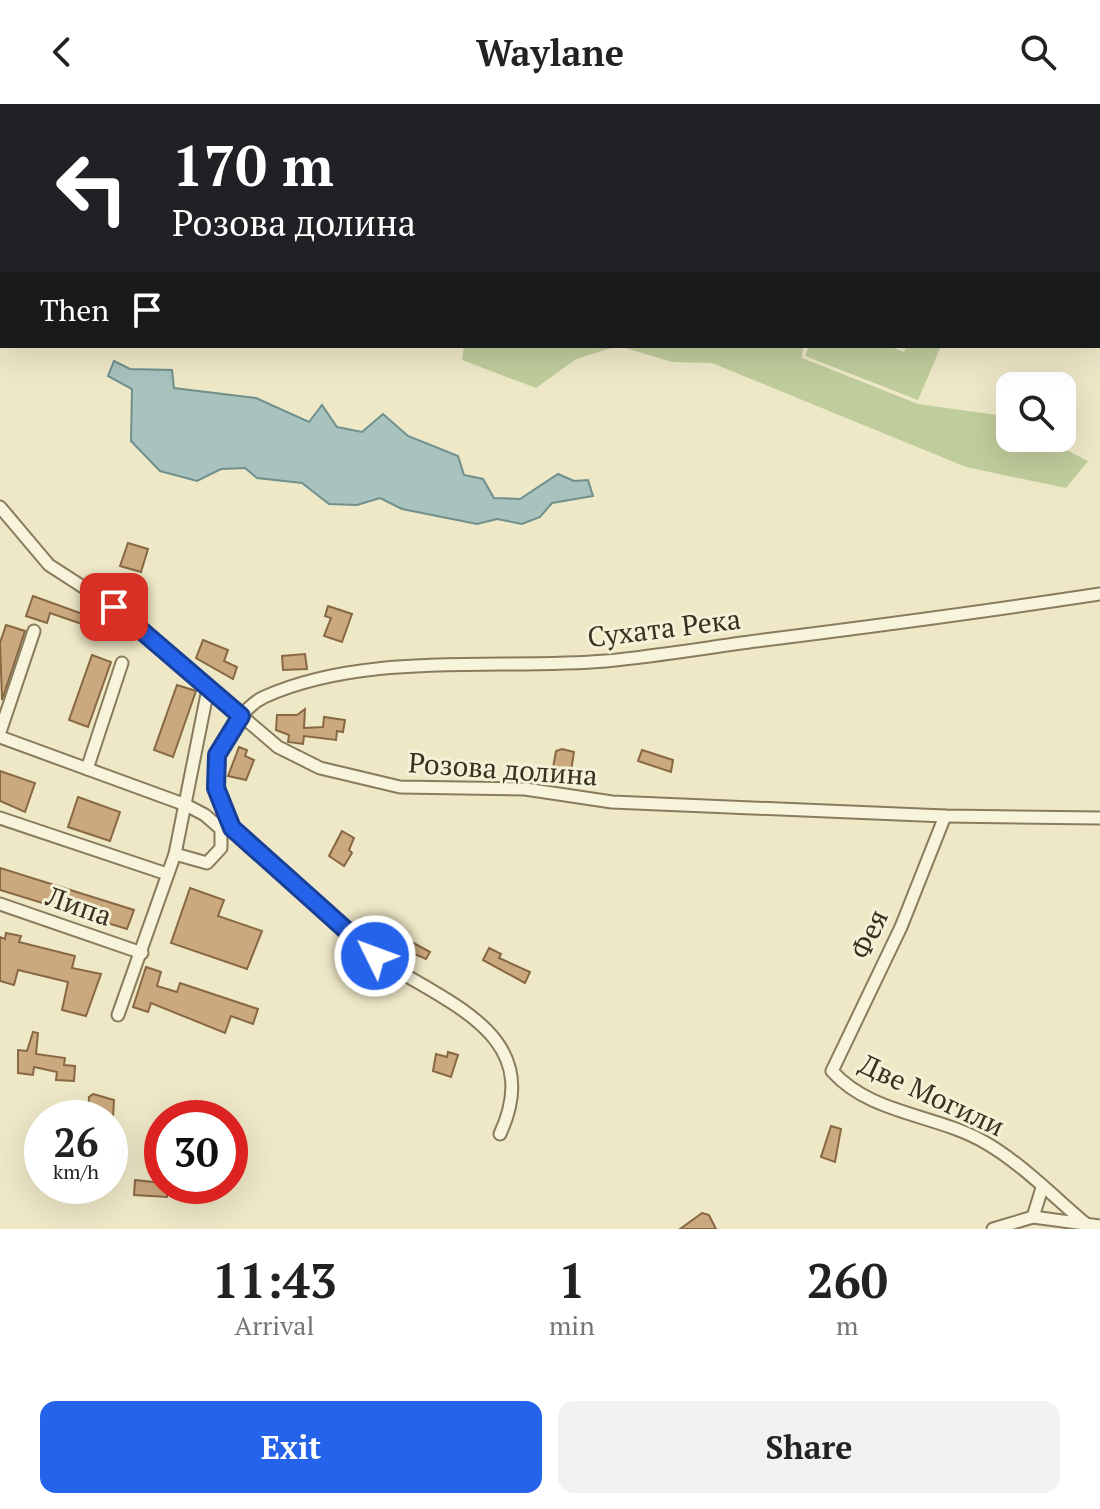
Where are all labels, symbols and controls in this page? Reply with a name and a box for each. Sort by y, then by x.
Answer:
text: Waylane [476,29,624,76]
icon: back [40,30,84,74]
icon: search [1016,30,1060,74]
text: 170 m [172,128,334,202]
icon: left [40,136,144,240]
text: Розова долина [172,199,416,246]
icon: arrive [125,288,169,332]
text: Then [40,290,109,330]
map controls [996,372,1076,452]
button: search [996,372,1076,452]
pin [80,573,148,641]
icon: arrive [92,585,136,629]
street label: Сухата Река [585,600,743,655]
street label: Розова долина [407,743,599,794]
street label: Липа [41,877,117,934]
street label: Фея [841,903,896,965]
position arrow [333,914,417,998]
street label: Две Могили [854,1045,1011,1144]
speed limit sign: 30 [144,1100,248,1204]
text: 26 [53,1115,99,1168]
text: km/h [53,1158,99,1185]
text: 11:43 [212,1248,337,1312]
text: 1 [558,1248,585,1312]
text: 260 [807,1248,888,1312]
text: Arrival [235,1308,314,1342]
text: min [549,1308,595,1342]
text: m [836,1308,859,1342]
button: Exit [40,1401,542,1493]
button: Share [558,1401,1060,1493]

